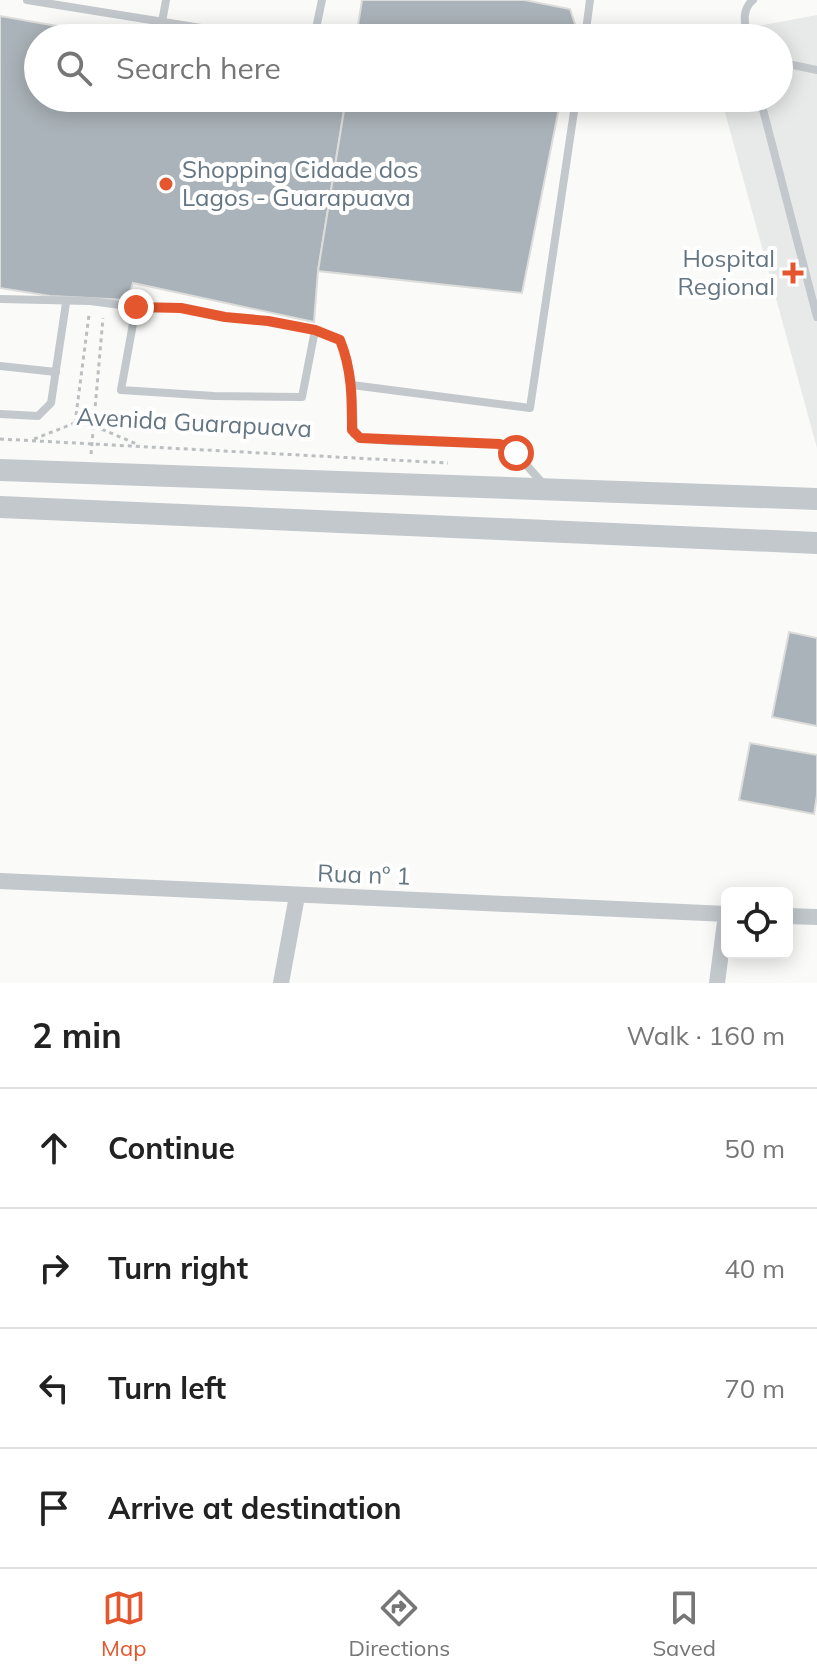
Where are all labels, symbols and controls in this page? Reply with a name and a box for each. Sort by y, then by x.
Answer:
search box [24,24,793,112]
icon: search [52,46,96,90]
text: Search here [116,49,281,87]
place label: Shopping Cidade dos Lagos - Guarapuava [182,154,419,212]
marker: Shopping Cidade dos Lagos - Guarapuava [157,175,175,193]
place label: Hospital Regional [678,243,775,301]
marker: Hospital Regional [782,262,804,284]
route end [118,289,154,325]
street label: Avenida Guarapuava [76,401,313,443]
route start [498,435,534,471]
street label: Rua nº 1 [317,857,411,891]
map controls [721,887,793,959]
button: locate [721,887,793,959]
text: 2 min [32,1014,122,1057]
text: Walk · 160 m [626,1019,785,1052]
icon: ahead [32,1126,76,1170]
text: Continue [108,1129,235,1167]
text: 50 m [724,1132,785,1165]
icon: right [32,1246,76,1290]
text: Turn right [108,1249,248,1287]
text: 40 m [724,1252,785,1285]
icon: left [32,1366,76,1410]
text: Turn left [108,1369,226,1407]
text: 70 m [724,1372,785,1405]
icon: arrive [32,1486,76,1530]
text: Arrive at destination [108,1489,402,1527]
tab: Map [101,1586,146,1662]
tab: Directions [349,1586,450,1662]
tab: Saved [652,1586,716,1662]

